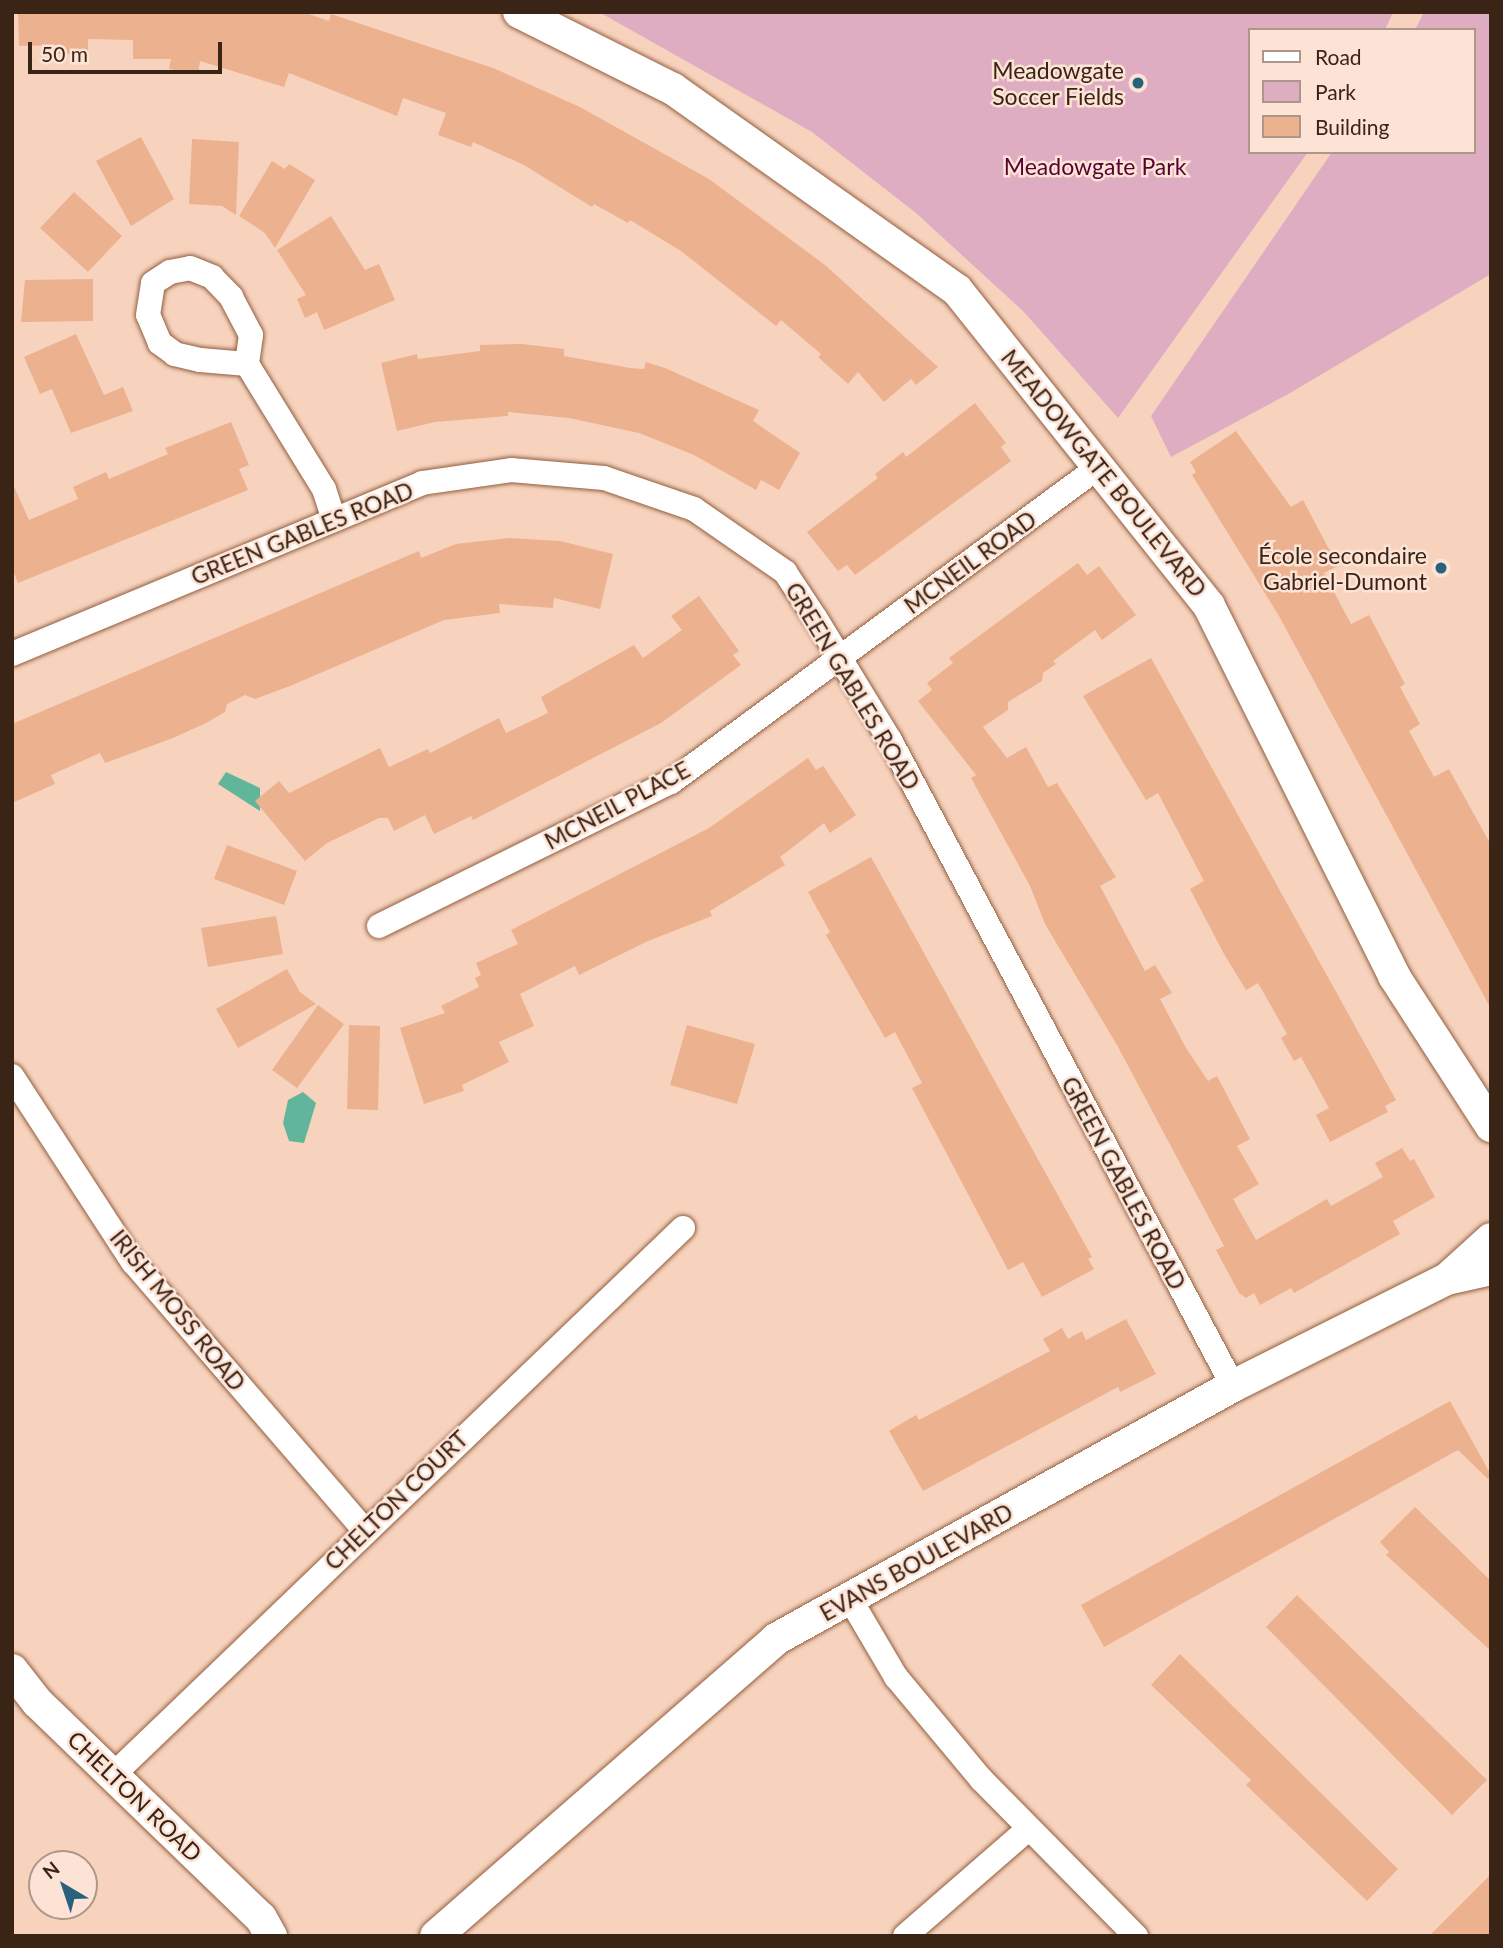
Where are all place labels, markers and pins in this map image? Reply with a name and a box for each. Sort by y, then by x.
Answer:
place label: Meadowgate Soccer Fields [992,56,1124,110]
marker: Meadowgate Soccer Fields [1130,75,1146,91]
place label: École secondaire Gabriel-Dumont [1258,541,1427,595]
marker: École secondaire Gabriel-Dumont [1433,560,1449,576]

